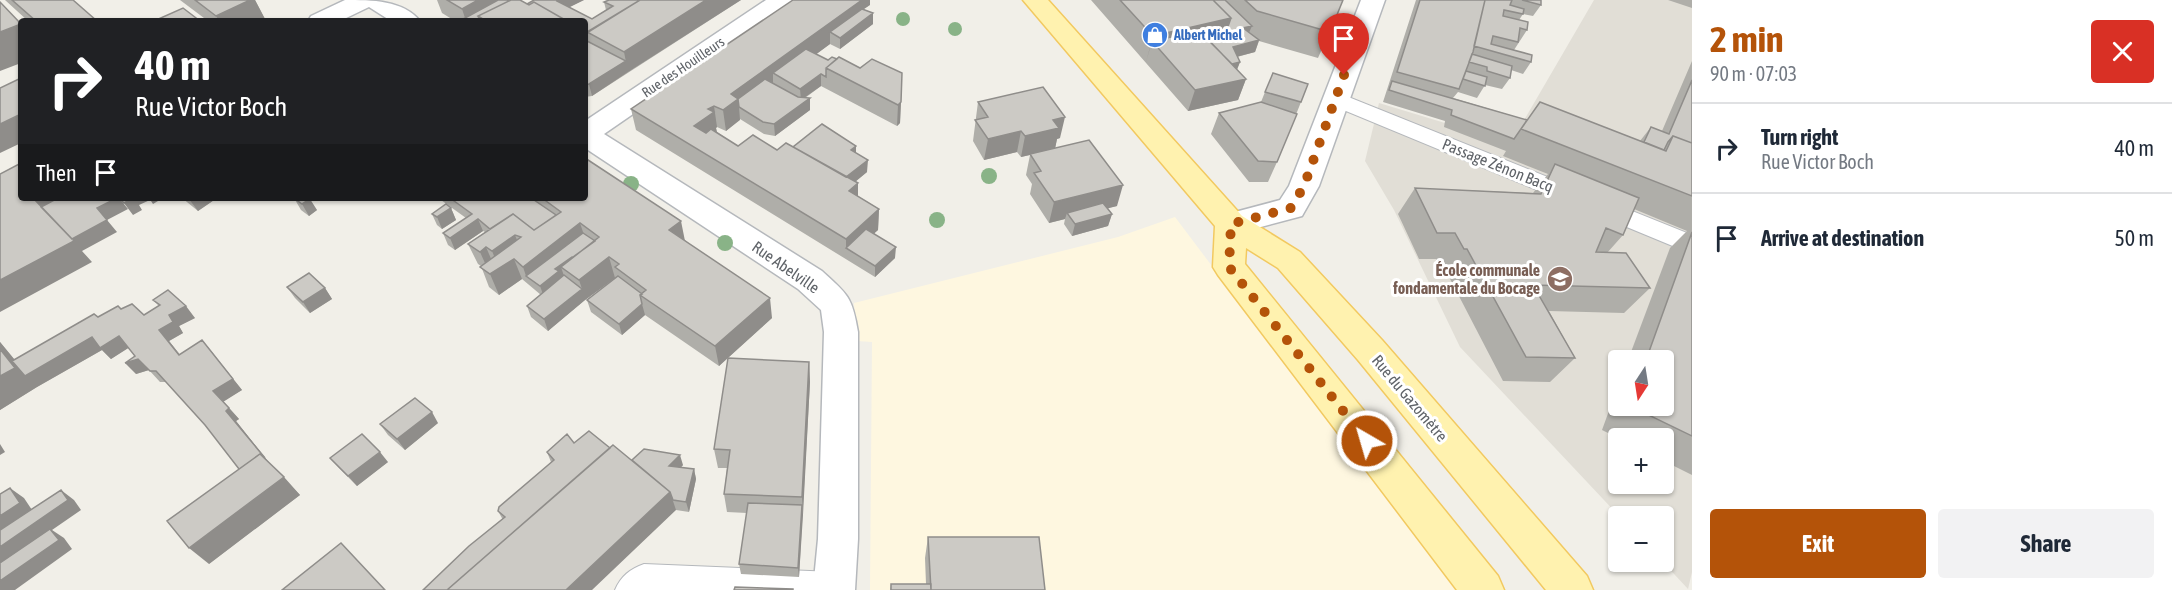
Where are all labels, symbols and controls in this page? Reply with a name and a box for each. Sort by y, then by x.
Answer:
pin [1318,13,1369,75]
text: 2 min [1710,18,1784,60]
shop icon: Albert Michel [1140,20,1170,50]
button: close [2091,20,2154,83]
icon: arrive [1327,22,1360,55]
place label: Albert Michel [1173,27,1242,43]
street label: Rue des Houilleurs [639,33,727,100]
text: 40 m [135,41,210,89]
icon: right [36,42,114,120]
text: 90 m · 07:03 [1710,62,1797,85]
text: Rue Victor Boch [135,91,287,122]
text: Turn right [1761,124,1838,150]
icon: right [1710,132,1743,165]
street label: Passage Zénon Bacq [1440,135,1556,196]
text: 40 m [2114,135,2154,161]
text: Rue Victor Boch [1761,150,1874,173]
icon: arrive [89,156,122,189]
text: Then [36,160,77,186]
icon: arrive [1710,222,1743,255]
text: Arrive at destination [1761,225,1924,251]
text: 50 m [2114,225,2154,251]
street label: Rue Abelville [749,237,823,297]
place label: École communale fondamentale du Bocage [1392,261,1540,297]
school or university icon: École communale fondamentale du Bocage [1545,264,1575,294]
north arrow [1608,350,1674,416]
map controls [1608,350,1674,572]
street label: Rue du Gazomètre [1369,351,1451,445]
position arrow [1335,409,1399,473]
button: + [1608,428,1674,494]
button: − [1608,506,1674,572]
button: Exit [1710,509,1926,578]
button: Share [1938,509,2154,578]

